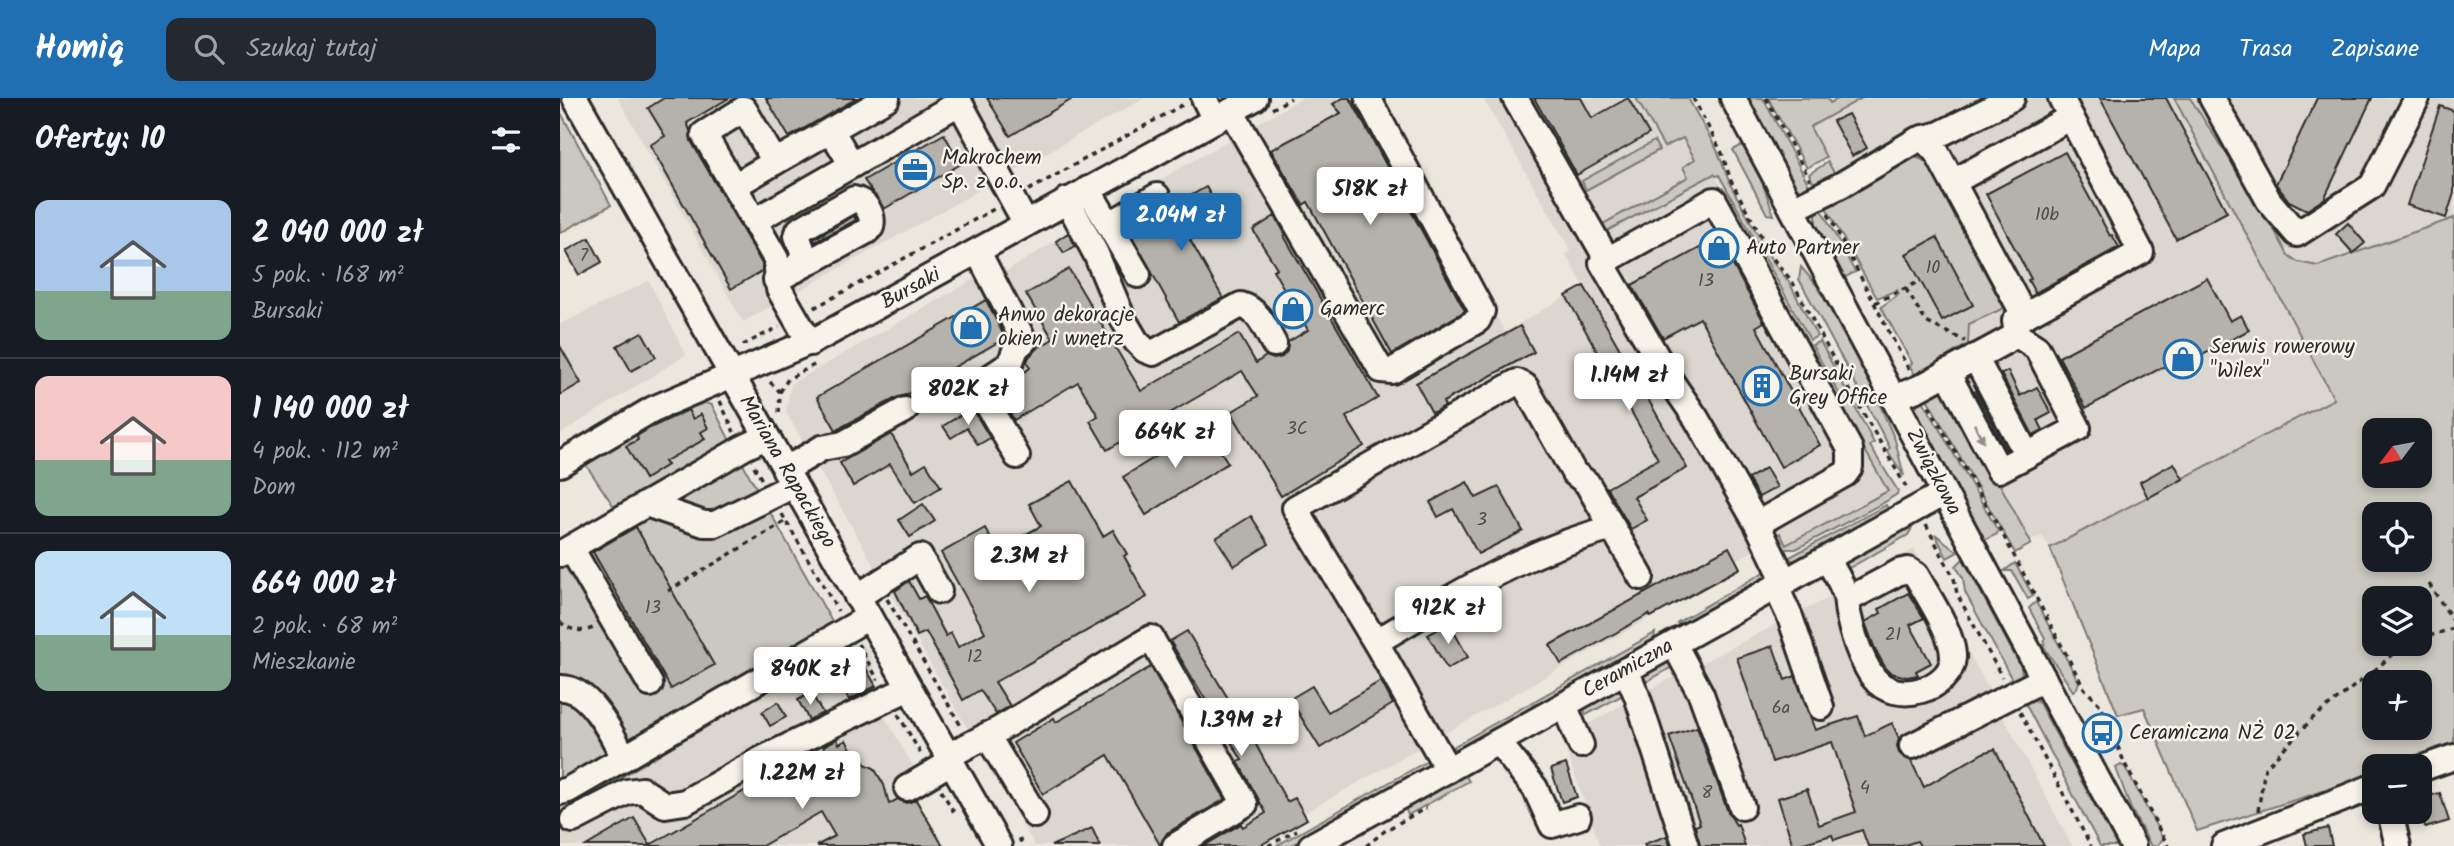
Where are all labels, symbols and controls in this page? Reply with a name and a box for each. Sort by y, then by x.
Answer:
search box [166,18,656,81]
text: Homiq [35,23,124,76]
text: Szukaj tutaj [246,28,377,70]
icon: search [190,30,228,68]
text: Mapa [2148,30,2201,69]
text: Trasa [2239,30,2293,69]
text: Zapisane [2331,30,2419,69]
text: Oferty: 10 [35,116,165,164]
icon: filters [487,121,525,159]
place label: Makrochem Sp. z o.o. [942,142,1042,199]
office icon: Makrochem Sp. z o.o. [894,149,936,191]
pin: 518K zł [1305,167,1435,227]
text: 518K zł [1333,172,1407,208]
pin: 2.04M zł [1109,194,1253,253]
text: 2.04M zł [1136,198,1226,234]
house number: 10b [2035,201,2060,230]
text: 2 040 000 zł [252,210,423,258]
shop icon: Auto Partner [1698,227,1740,269]
icon: home [91,228,175,312]
place label: Auto Partner [1746,232,1860,265]
house number: 7 [580,242,589,271]
house number: 10 [1926,254,1940,283]
text: 5 pok. · 168 m² [252,258,404,294]
street label: Bursaki [875,259,948,319]
house number: 13 [1698,267,1714,296]
shop icon: Gamerc [1272,288,1314,330]
place label: Gamerc [1320,293,1385,326]
text: Bursaki [252,294,322,330]
place label: Anwo dekoracje okien i wnętrz [998,299,1135,356]
shop icon: Anwo dekoracje okien i wnętrz [950,306,992,348]
place label: Serwis rowerowy "Wilex" [2210,331,2355,388]
shop icon: Serwis rowerowy "Wilex" [2162,338,2204,380]
pin: 1.14M zł [1557,354,1701,413]
text: 1.14M zł [1590,358,1668,394]
place label: Bursaki Grey Office [1789,358,1888,415]
building icon: Bursaki Grey Office [1741,365,1783,407]
pin: 802K zł [903,368,1033,427]
text: 802K zł [927,372,1009,408]
text: 1 140 000 zł [252,386,409,434]
street label: Mariana Rapackiego [730,389,844,555]
icon: home [91,404,175,488]
pin: 664K zł [1110,410,1240,470]
text: 664K zł [1135,415,1215,451]
house number: 3C [1286,415,1308,444]
north arrow [2362,418,2432,488]
map controls [2362,418,2432,824]
street label: Związkowa [1896,422,1970,522]
one-way arrow [1973,423,1985,443]
text: 4 pok. · 112 m² [252,434,398,470]
text: Dom [252,470,296,506]
button: locate [2362,502,2432,572]
house number: 3 [1477,506,1487,535]
pin: 2.3M zł [964,534,1094,594]
text: 2.3M zł [990,539,1068,575]
text: 664 000 zł [252,561,396,609]
icon: home [91,579,175,663]
button: layers [2362,586,2432,656]
pin: 912K zł [1383,587,1513,646]
text: 912K zł [1411,591,1485,627]
house number: 13 [645,594,661,623]
text: 2 pok. · 68 m² [252,609,397,645]
house number: 21 [1885,621,1901,650]
street label: Ceramiczna [1576,630,1680,708]
house number: 12 [967,643,983,672]
text: Mieszkanie [252,645,356,681]
pin: 840K zł [745,648,875,707]
text: 840K zł [770,652,850,688]
button: + [2362,670,2432,740]
house number: 6a [1772,694,1790,723]
pin: 1.39M zł [1169,698,1313,758]
text: 1.39M zł [1200,703,1282,739]
bus stop icon: Ceramiczna NŻ 02 [2081,712,2123,754]
place label: Ceramiczna NŻ 02 [2129,717,2296,750]
pin: 1.22M zł [730,752,874,811]
button: − [2362,754,2432,824]
text: 1.22M zł [759,756,845,792]
house number: 4 [1860,774,1870,803]
house number: 8 [1702,779,1713,808]

